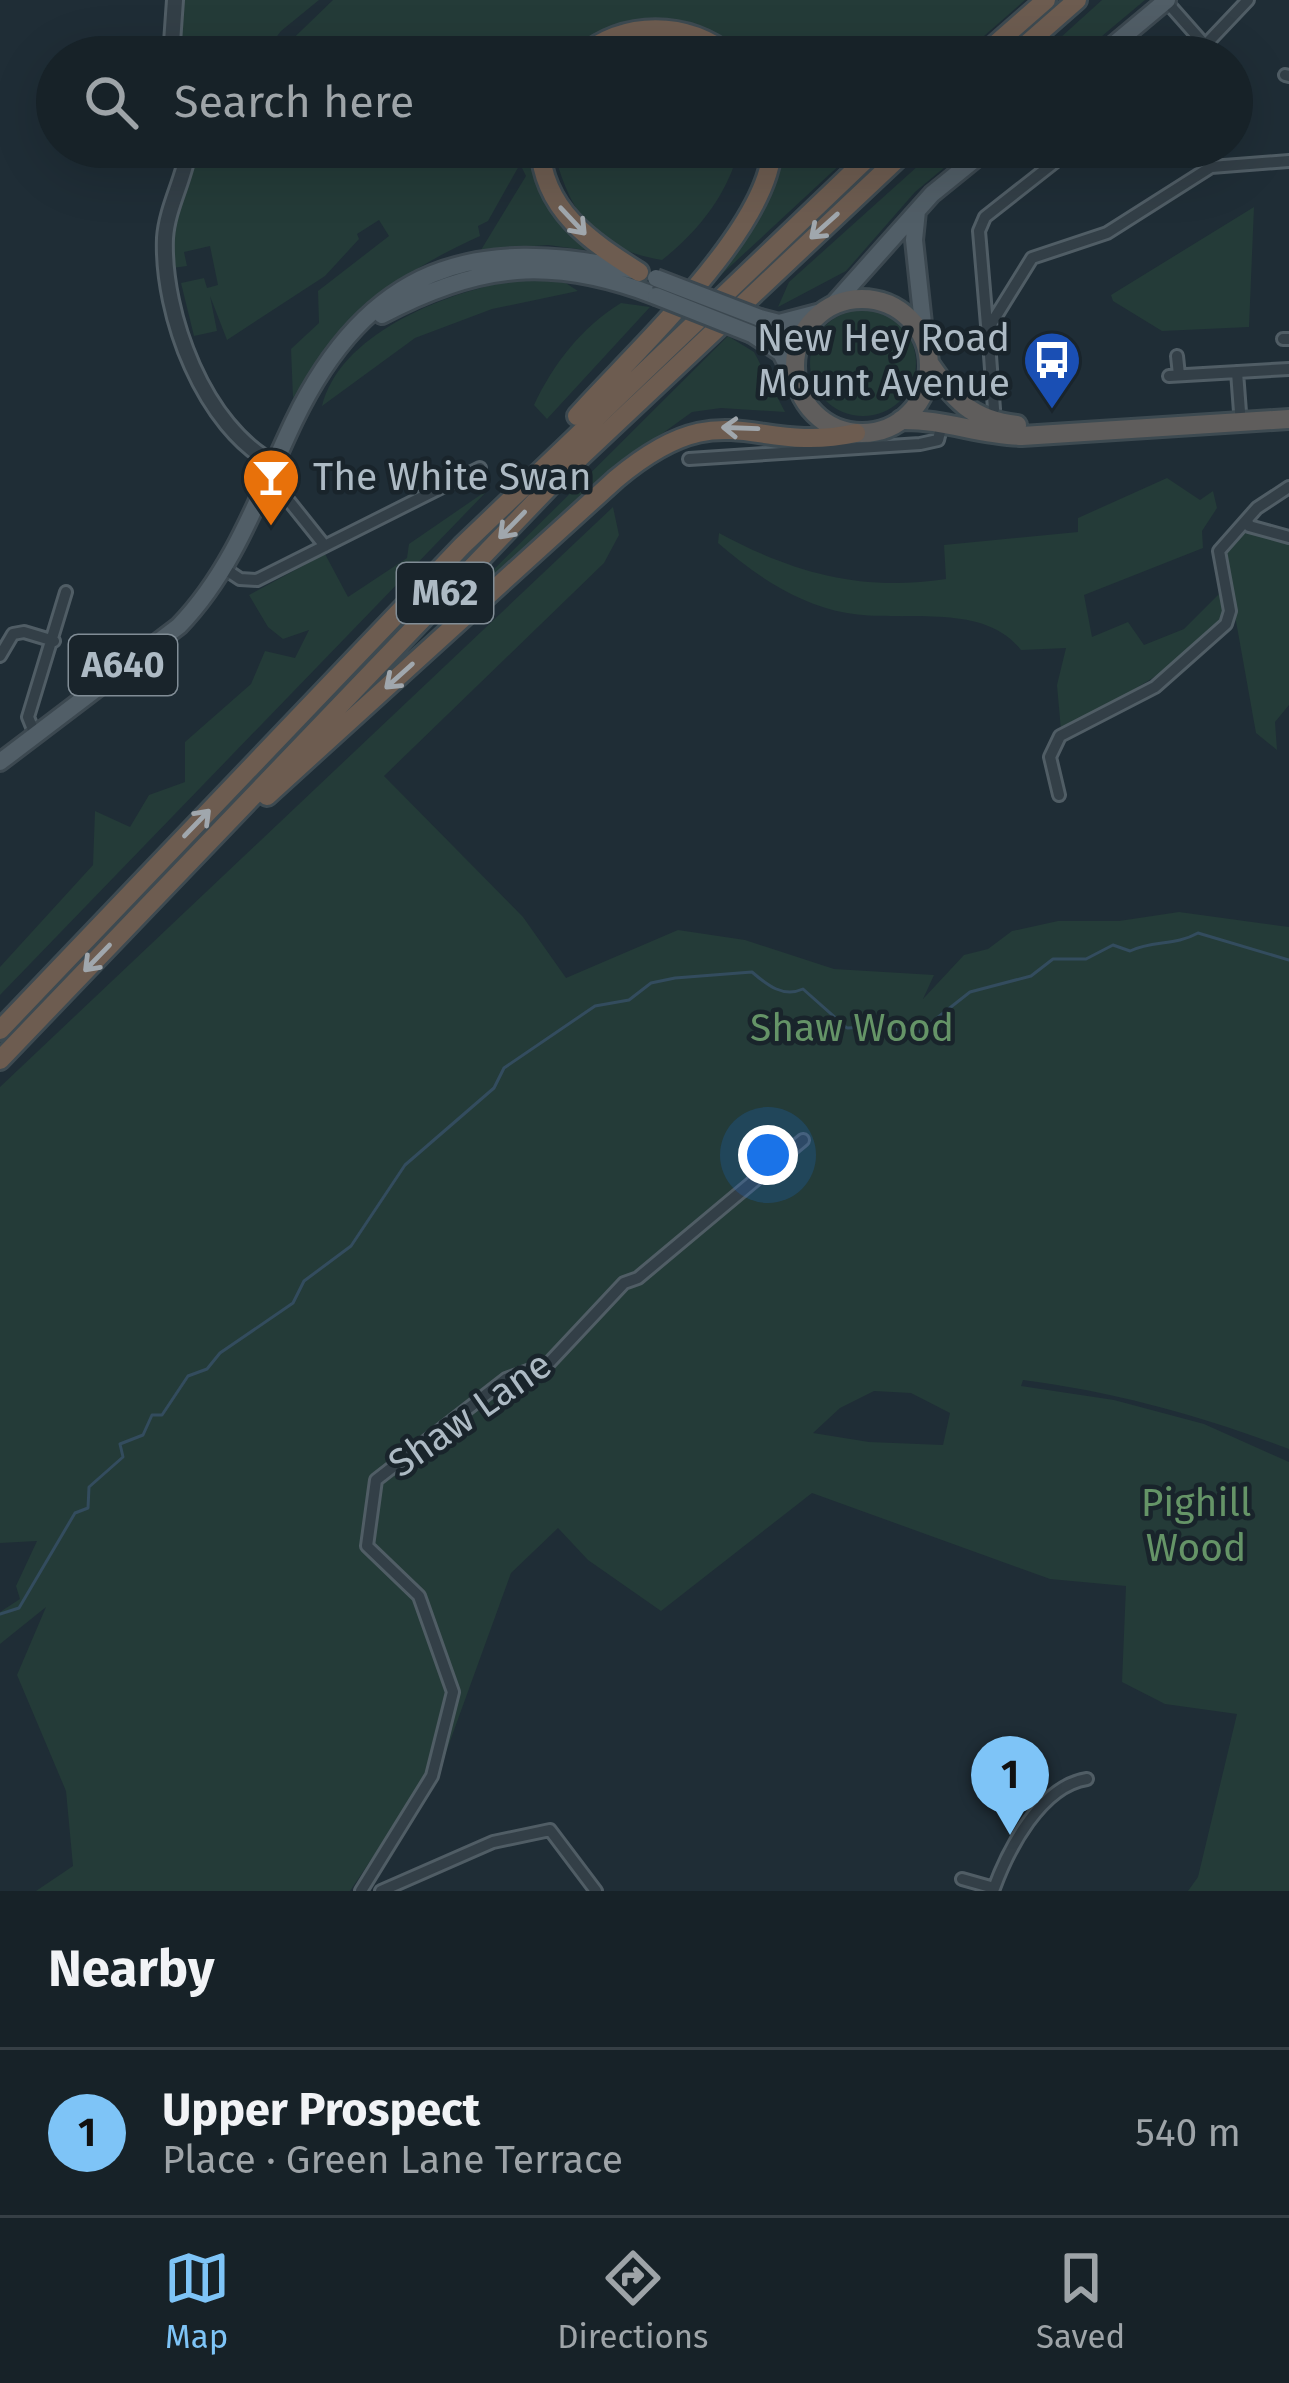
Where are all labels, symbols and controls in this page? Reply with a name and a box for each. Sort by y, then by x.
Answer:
search box [36,36,1253,168]
icon: search [78,69,144,135]
text: Search here [174,75,414,129]
one-way arrow [559,206,586,236]
one-way arrow [809,211,839,239]
place label: New Hey Road Mount Avenue [757,315,1010,406]
bus stop icon: New Hey Road Mount Avenue [1021,329,1083,411]
one-way arrow [721,417,760,440]
bar icon: The White Swan [240,446,302,528]
place label: The White Swan [313,454,592,500]
one-way arrow [499,510,527,539]
road number: M62 [397,563,493,623]
road number: A640 [69,635,177,695]
one-way arrow [384,662,414,689]
one-way arrow [182,809,210,838]
one-way arrow [84,943,112,972]
park label: Shaw Wood [750,1005,954,1051]
your location [738,1125,798,1185]
street label: Shaw Lane [380,1341,560,1487]
park label: Pighill Wood [1141,1480,1251,1571]
pin: 1 [971,1736,1049,1835]
text: Nearby [48,1938,214,2000]
text: Upper Prospect [162,2083,480,2137]
text: 1 [78,2110,96,2156]
text: 540 m [1135,2110,1241,2156]
text: Place · Green Lane Terrace [162,2137,623,2183]
tab: Map [164,2245,230,2357]
tab: Directions [557,2245,709,2357]
tab: Saved [1036,2245,1125,2357]

